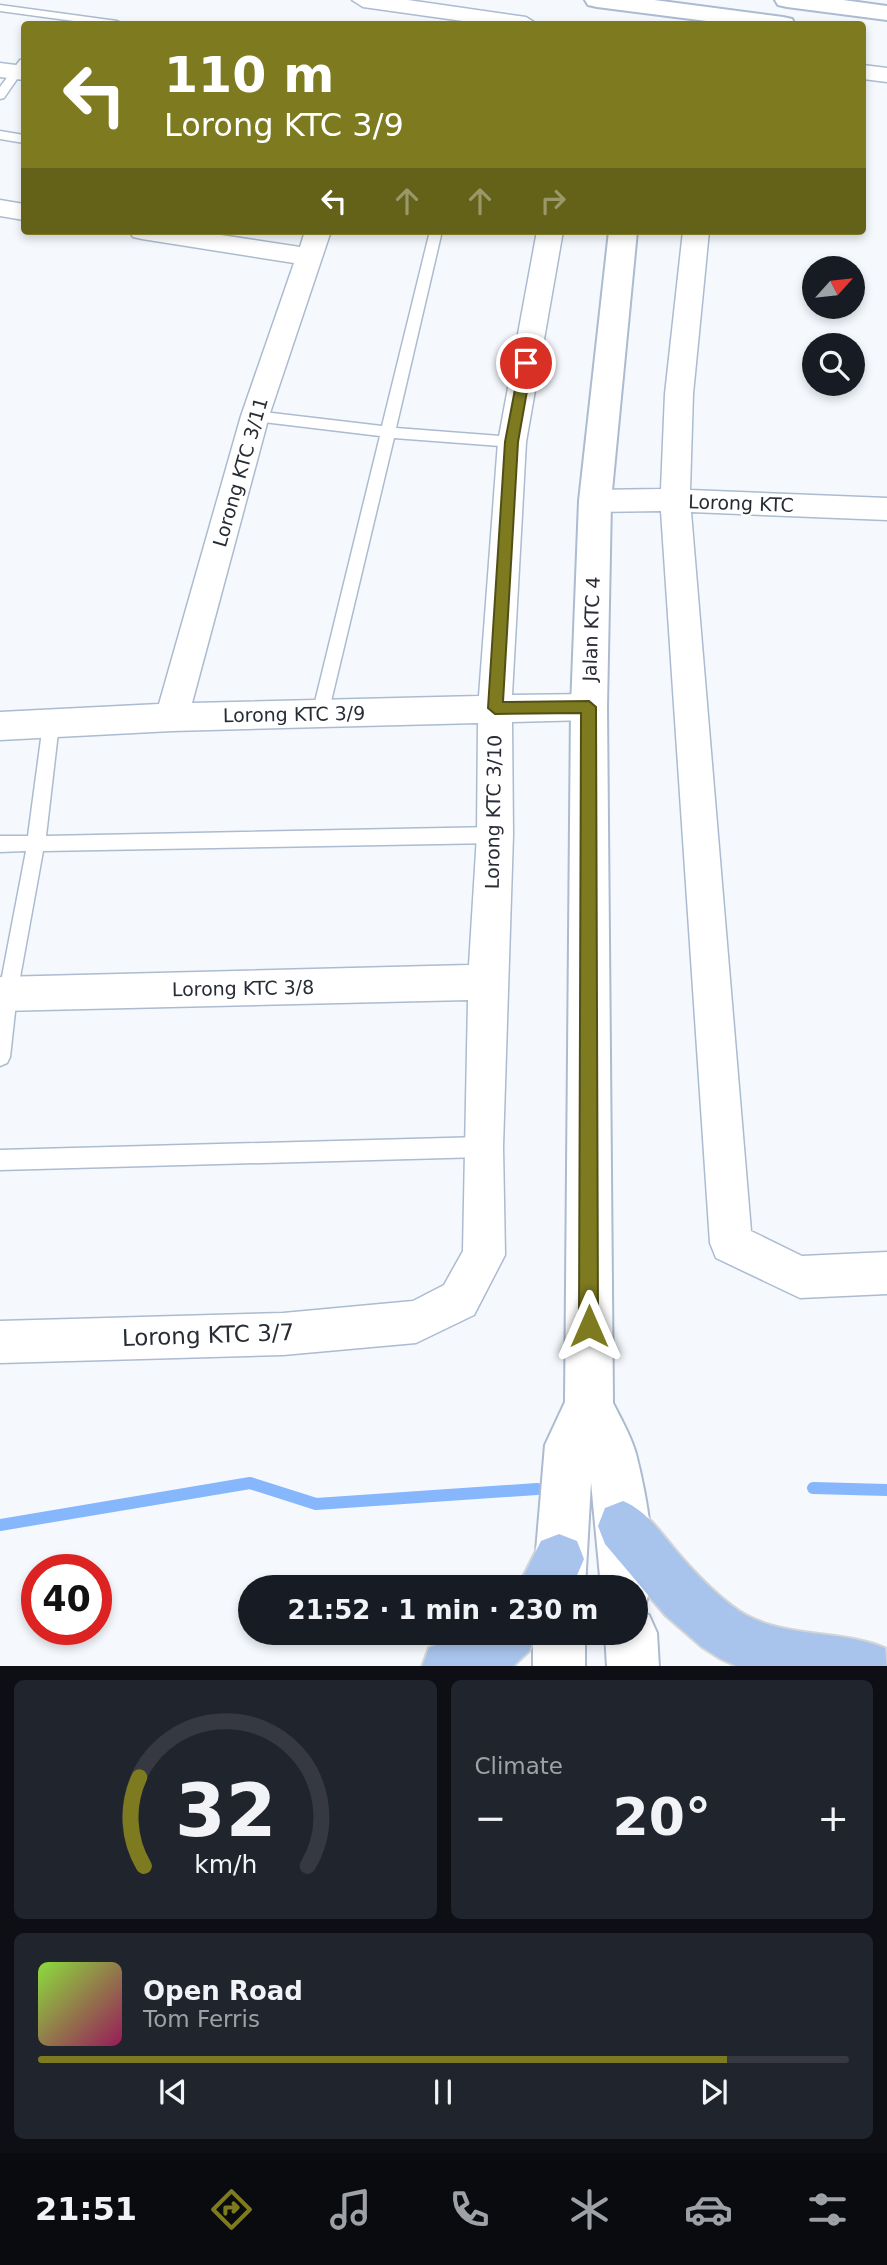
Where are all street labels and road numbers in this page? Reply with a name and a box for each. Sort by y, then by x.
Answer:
street label: Lorong KTC 3/11 [208,395,272,549]
street label: Lorong KTC [688,490,794,516]
street label: Jalan KTC 4 [578,576,604,683]
street label: Lorong KTC 3/9 [223,702,365,726]
street label: Lorong KTC 3/10 [481,735,505,889]
street label: Lorong KTC 3/8 [172,976,314,1000]
street label: Lorong KTC 3/7 [121,1319,295,1351]

